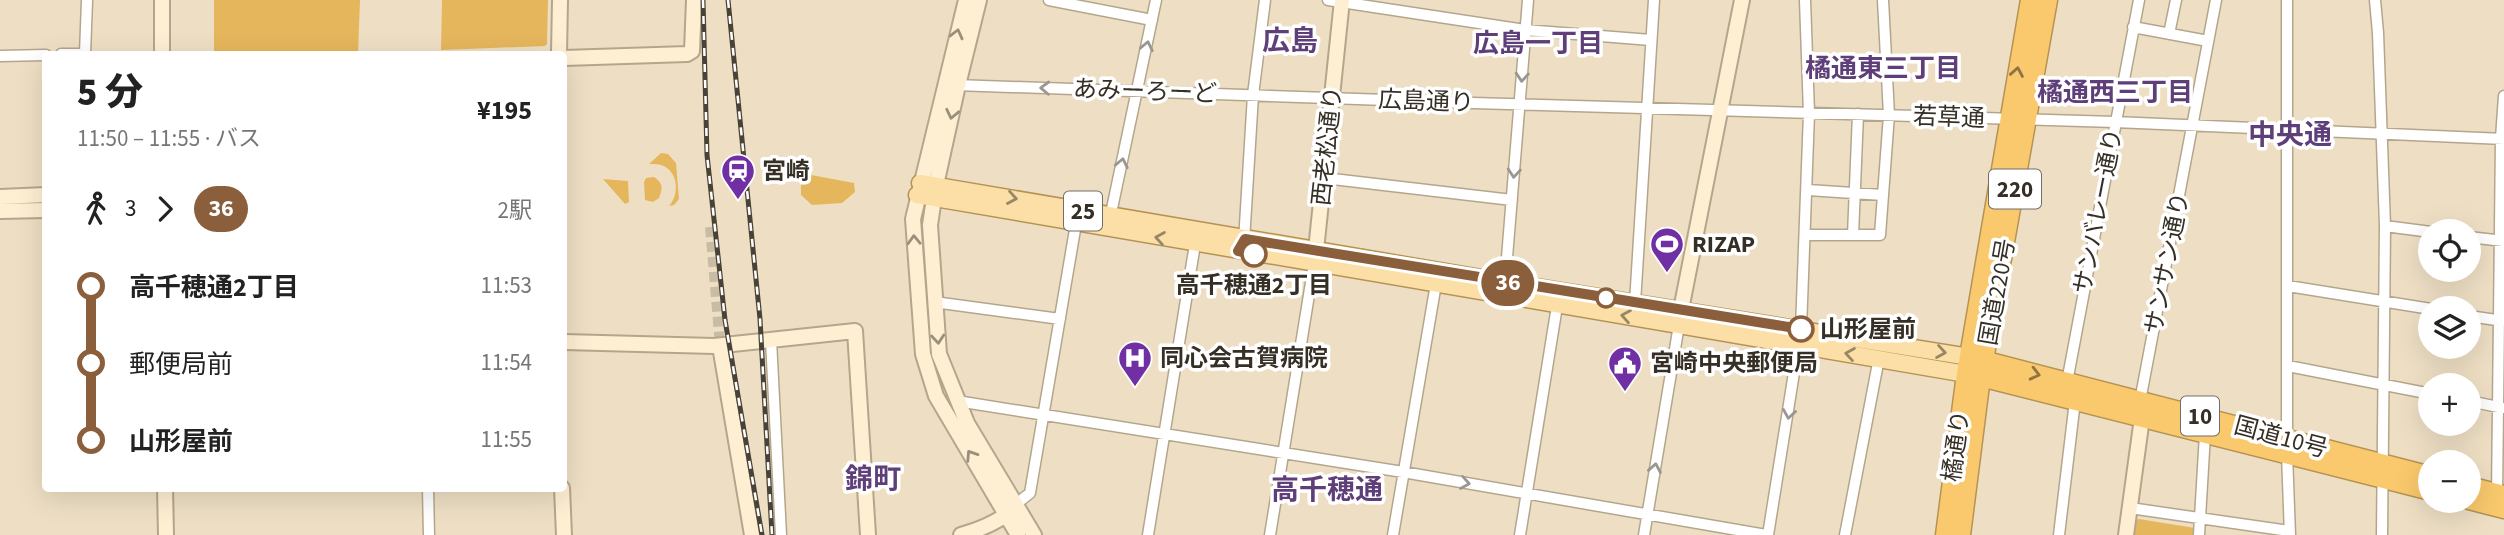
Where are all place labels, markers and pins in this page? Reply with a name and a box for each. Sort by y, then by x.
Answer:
station icon: 宮崎 [719,152,757,201]
place label: 宮崎 [762,154,810,189]
sports icon: RIZAP [1648,225,1686,274]
place label: RIZAP [1692,227,1755,262]
marker: 高千穂通2丁目 [1241,241,1267,267]
place label: 高千穂通2丁目 [1176,268,1332,303]
unlabelled marker [1596,288,1616,308]
place label: 山形屋前 [1820,312,1916,347]
marker: 山形屋前 [1788,316,1814,342]
hospital icon: 同心会古賀病院 [1116,339,1154,388]
place label: 同心会古賀病院 [1160,341,1328,376]
public building icon: 宮崎中央郵便局 [1606,344,1644,393]
place label: 宮崎中央郵便局 [1650,346,1818,381]

